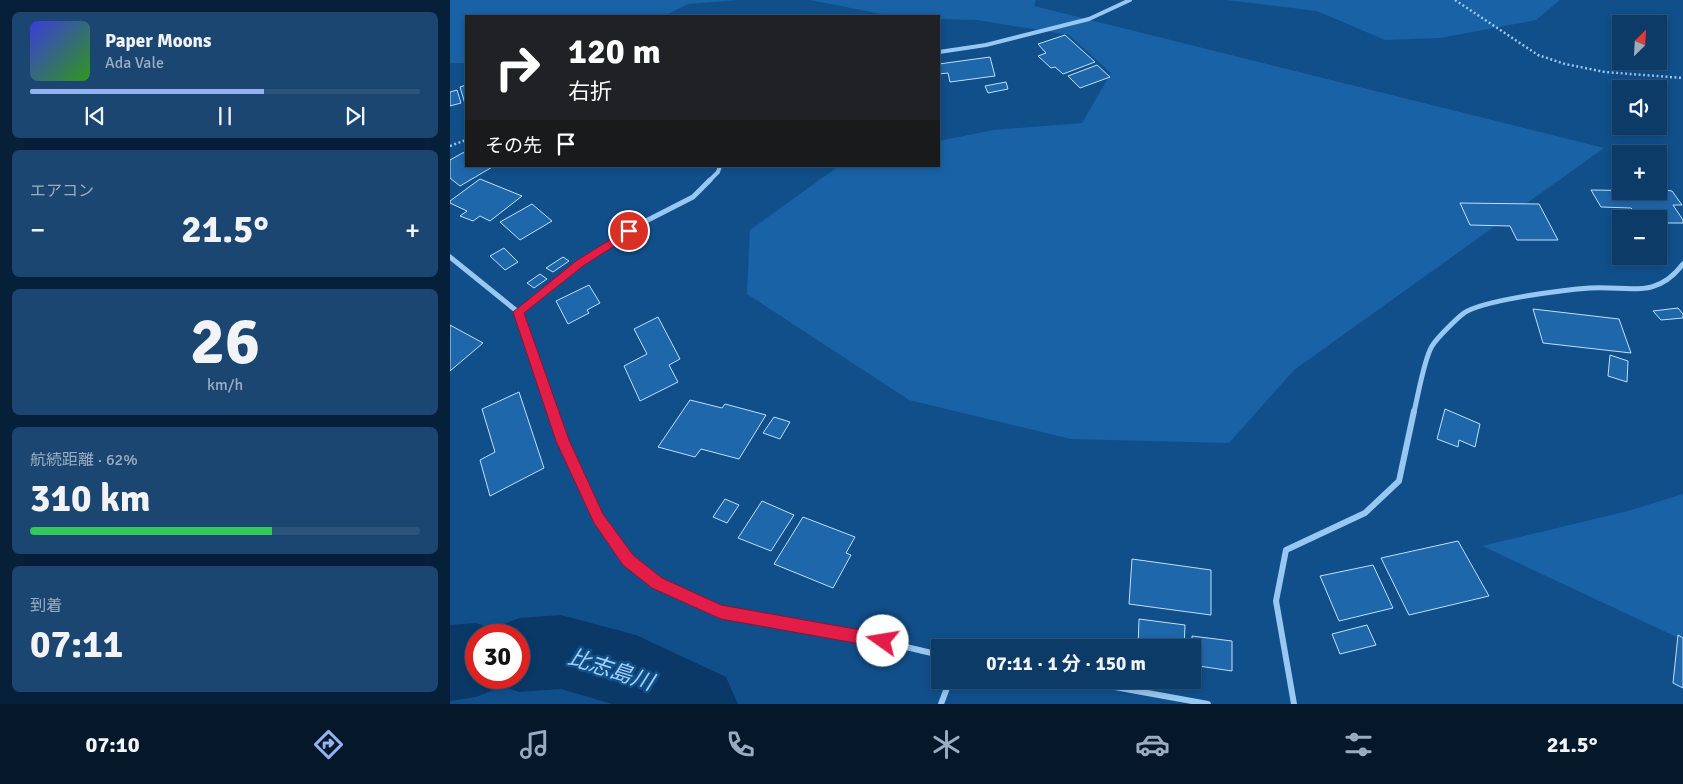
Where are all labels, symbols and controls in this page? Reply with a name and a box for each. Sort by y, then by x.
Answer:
north arrow [1612,15,1668,70]
map controls [1612,15,1667,265]
text: Paper Moons [105,29,211,53]
text: 120 m [568,30,661,73]
icon: right [485,35,550,100]
text: Ada Vale [105,53,164,73]
text: 右折 [568,78,612,105]
button: sound [1612,80,1667,135]
icon: previous [81,102,109,130]
icon: pause [211,102,239,130]
icon: next [341,102,369,130]
icon: arrive [552,130,580,158]
text: その先 [485,134,542,158]
button: + [1612,145,1667,200]
text: エアコン [30,181,94,201]
text: 21.5° [181,206,269,253]
pin [608,210,650,252]
button: − [1612,210,1667,265]
text: − [30,213,45,247]
text: + [405,213,420,247]
icon: arrive [615,217,643,245]
text: 26 [190,302,260,382]
text: km/h [207,375,243,395]
text: 航続距離 · 62% [30,450,138,470]
text: 310 km [30,475,151,522]
text: 到着 [30,596,62,616]
position arrow [856,614,908,666]
text: 07:11 [30,621,123,668]
speed limit sign: 30 [465,624,530,689]
water label: 比志島川 [565,643,659,697]
text: 07:11 · 1 分 · 150 m [986,652,1146,676]
icon: directions [311,727,346,762]
icon: music [517,727,552,762]
icon: phone [723,727,758,762]
icon: climate [929,727,964,762]
icon: car [1135,727,1170,762]
icon: filters [1341,727,1376,762]
text: 07:10 [86,731,140,758]
text: 21.5° [1547,731,1597,758]

